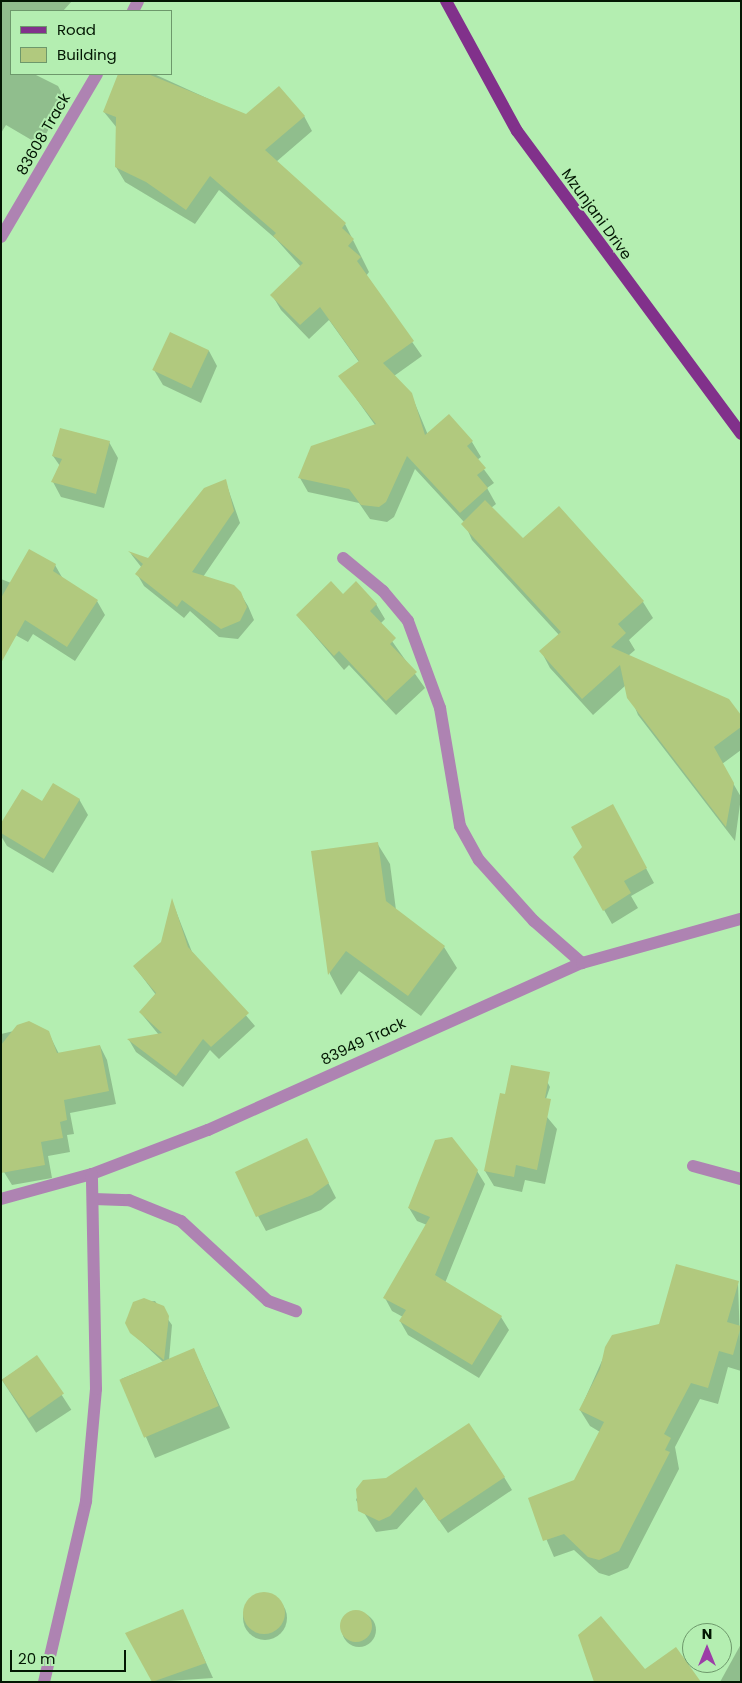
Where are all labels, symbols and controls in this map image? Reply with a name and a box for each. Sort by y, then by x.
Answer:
legend [10,10,172,75]
text: Road [57,19,96,40]
text: Building [57,44,117,65]
street label: 83608 Track [12,90,74,178]
street label: Mzunjani Drive [558,165,636,263]
street label: 83949 Track [318,1014,408,1068]
north arrow [682,1623,732,1673]
text: N [702,1624,712,1644]
scale bar [12,1640,129,1672]
text: 20 m [18,1648,56,1669]

